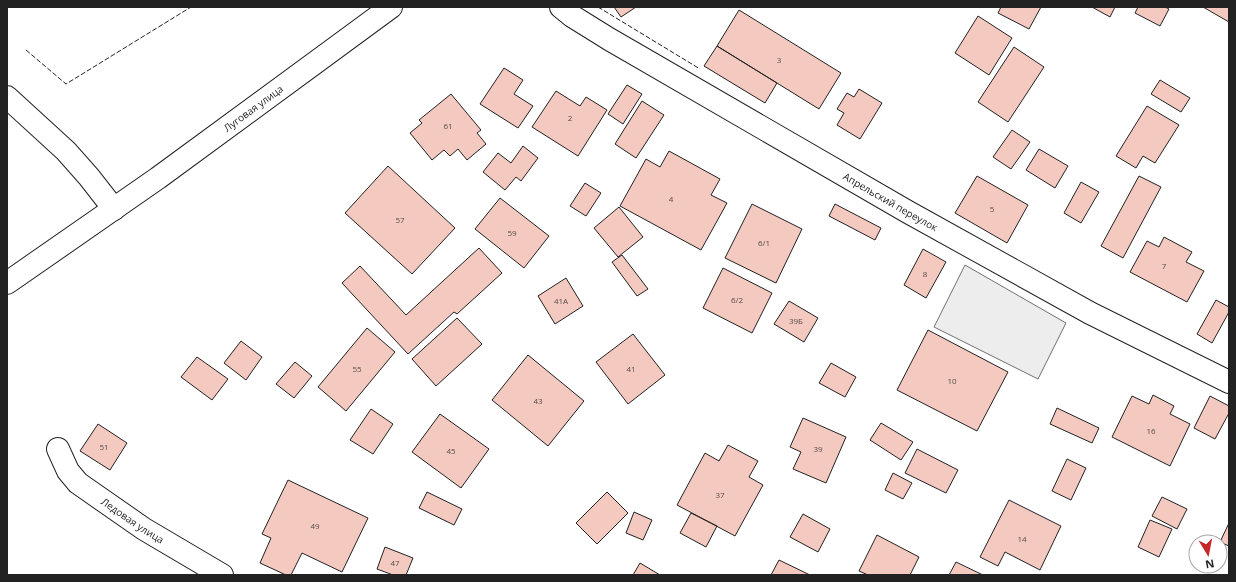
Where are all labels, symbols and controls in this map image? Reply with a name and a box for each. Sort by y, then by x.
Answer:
house number: 3 [777,54,782,65]
street label: Луговая улица [221,82,286,135]
house number: 2 [568,112,573,123]
house number: 61 [443,120,453,131]
street label: Апрельский переулок [841,169,941,235]
house number: 4 [669,193,674,204]
house number: 5 [990,203,995,214]
house number: 57 [395,214,405,225]
house number: 59 [507,227,517,238]
house number: 6/1 [758,237,770,248]
house number: 7 [1162,260,1167,271]
house number: 8 [923,268,928,279]
house number: 6/2 [731,294,743,305]
house number: 41А [554,295,569,306]
house number: 39Б [789,315,803,326]
house number: 55 [352,363,362,374]
house number: 41 [626,363,636,374]
house number: 10 [947,375,957,386]
house number: 43 [533,395,543,406]
house number: 16 [1146,425,1156,436]
house number: 51 [99,441,109,452]
house number: 39 [813,443,823,454]
house number: 45 [446,445,456,456]
house number: 37 [715,489,725,500]
street label: Ледовая улица [98,494,167,546]
house number: 49 [310,520,320,531]
house number: 14 [1017,533,1027,544]
north arrow [1188,534,1228,574]
text: N [1204,556,1216,573]
house number: 47 [390,557,400,568]

